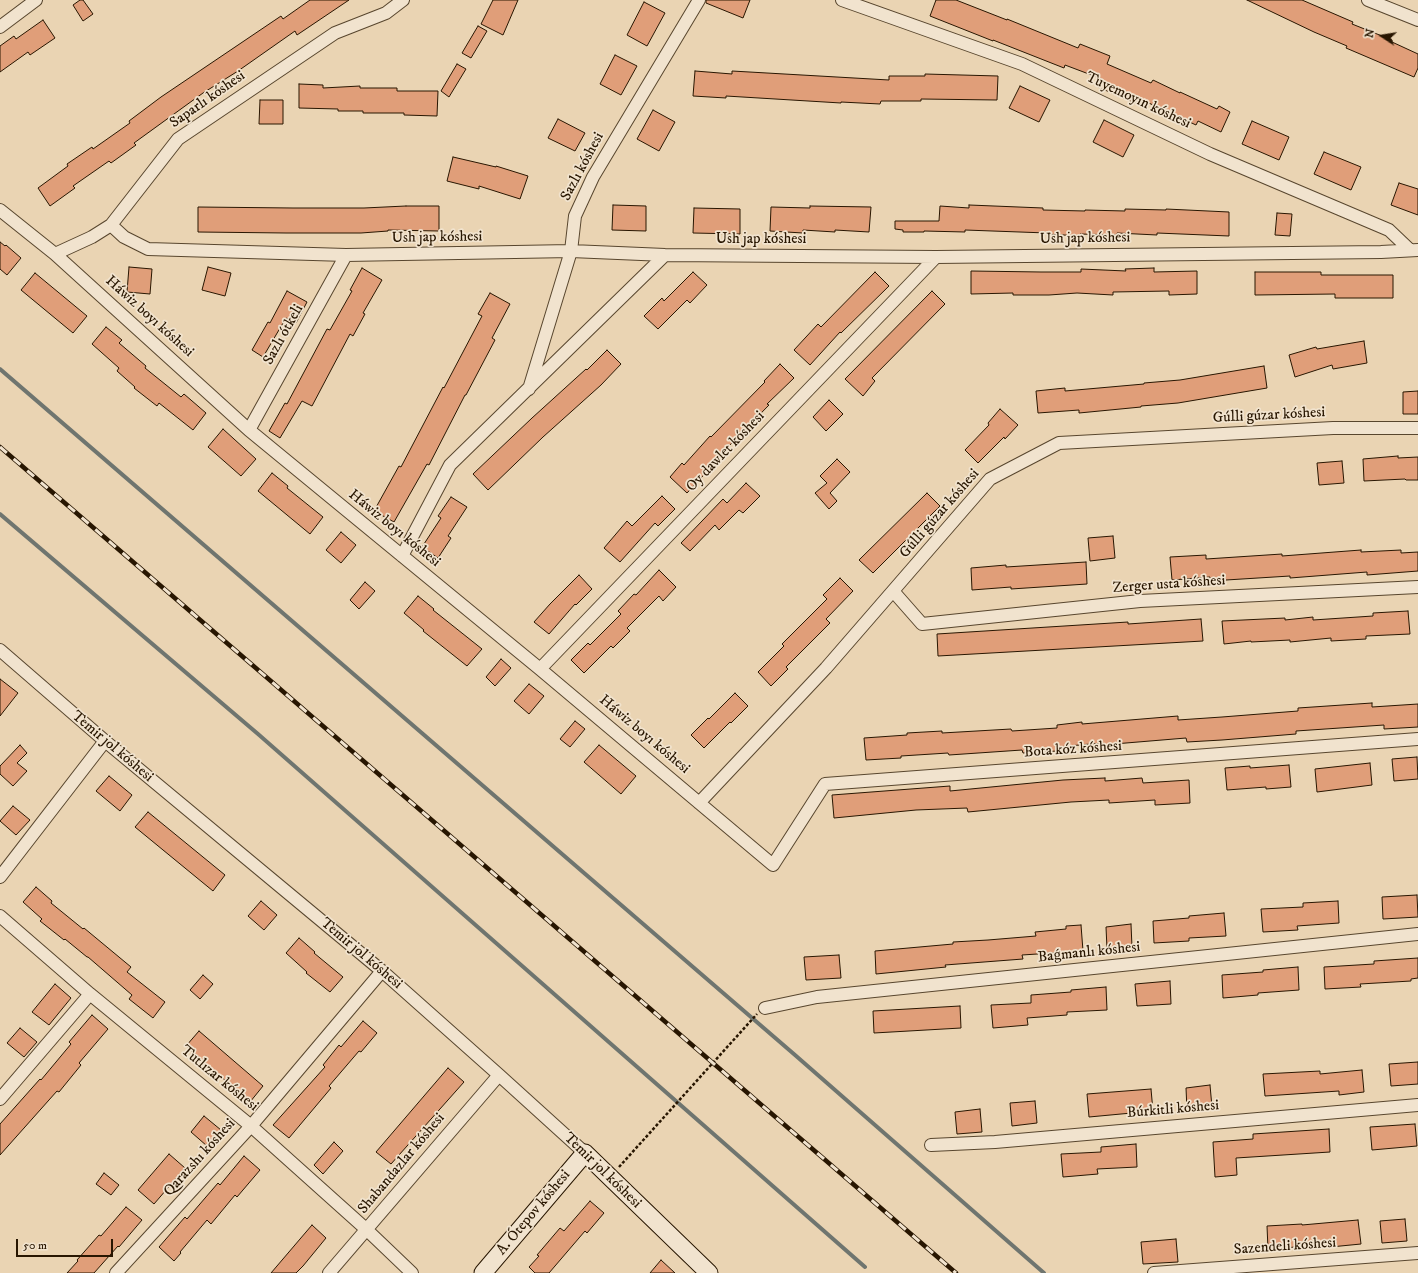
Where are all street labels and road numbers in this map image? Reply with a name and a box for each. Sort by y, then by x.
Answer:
street label: Saparlı kóshesi [167,67,249,133]
street label: Tuyemoyın kóshesi [1083,69,1193,133]
street label: Sazlı kóshesi [557,130,609,204]
street label: Ush jap kóshesi [392,228,482,248]
street label: Ush jap kóshesi [1040,229,1130,249]
street label: Ush jap kóshesi [716,231,806,249]
street label: Háwiz boyı kóshesi [101,272,197,362]
street label: Sazlı ótkeli [260,302,308,368]
street label: Gúlli gúzar kóshesi [1212,404,1326,428]
street label: Oy dawlet kóshesi [683,408,769,496]
street label: Gúlli gúzar kóshesi [896,466,984,562]
street label: Háwiz boyı kóshesi [344,486,444,572]
street label: Zerger usta kóshesi [1112,572,1226,598]
street label: Háwiz boyı kóshesi [595,692,693,778]
street label: Temir jol kóshesi [68,708,156,786]
street label: Bota kóz kóshesi [1023,738,1123,762]
street label: Temir jol kóshesi [317,915,405,993]
street label: Baǵmanlı kóshesi [1037,939,1141,967]
street label: Tutlızar kóshesi [176,1042,262,1116]
street label: Búrkitli kóshesi [1126,1097,1220,1123]
street label: Shabandazlar kóshesi [355,1110,449,1218]
street label: Qarazshı kóshesi [160,1115,240,1201]
street label: Temir jol kóshesi [559,1129,645,1213]
street label: A. Ótepov kóshesi [493,1167,575,1259]
street label: Sazendeli kóshesi [1233,1234,1337,1260]

